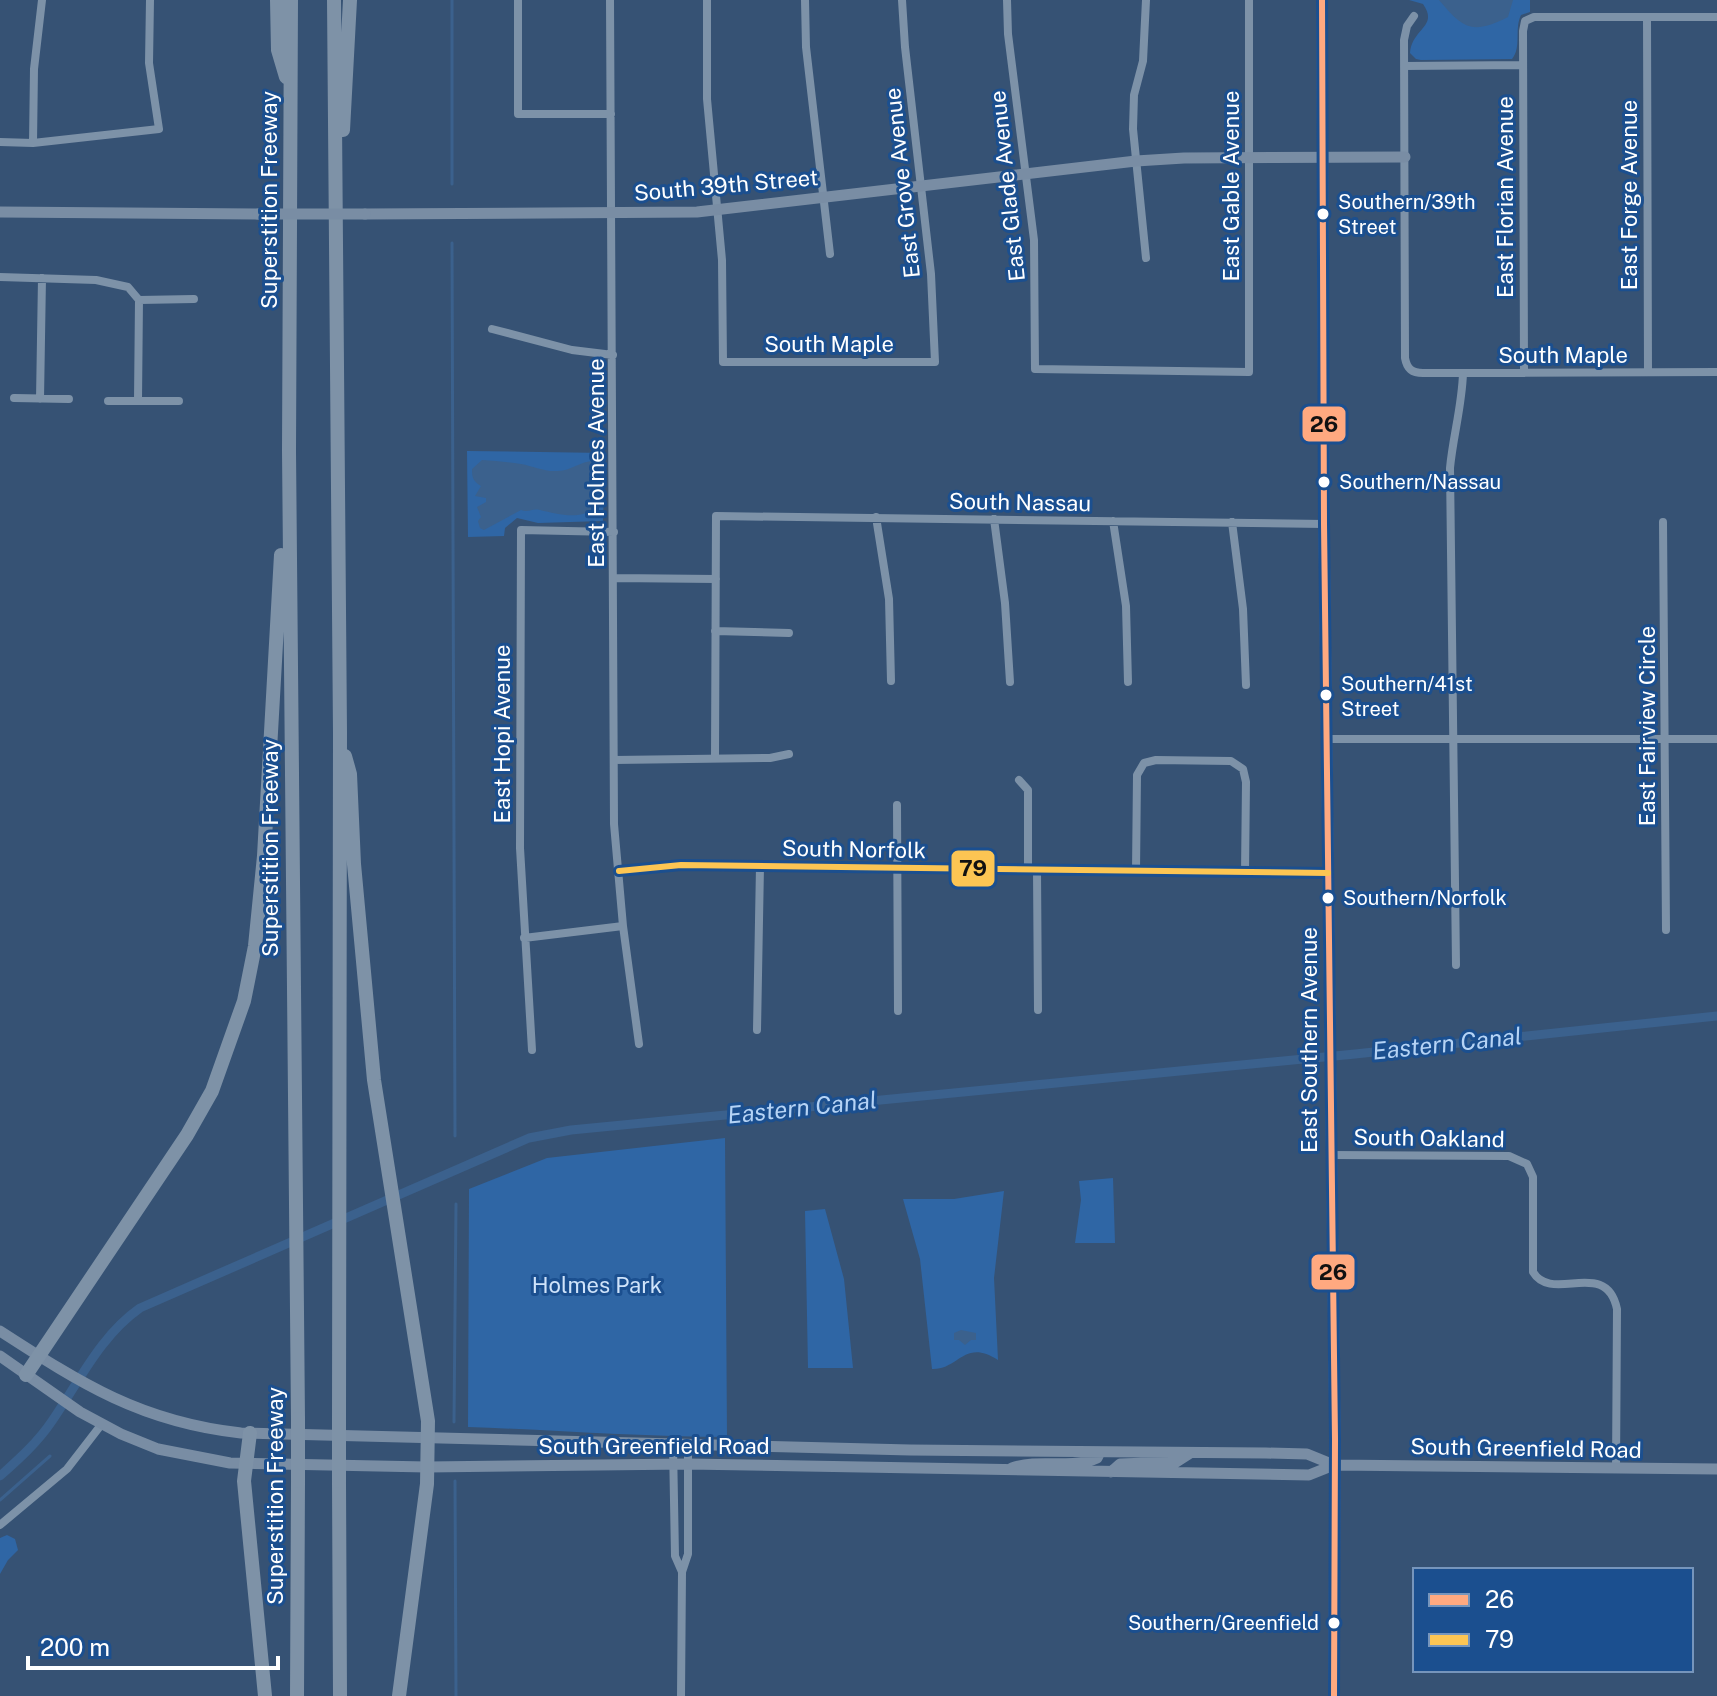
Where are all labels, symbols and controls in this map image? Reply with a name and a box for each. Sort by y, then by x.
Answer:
street label: East Grove Avenue [879,87,925,279]
street label: East Glade Avenue [984,89,1030,283]
street label: East Gable Avenue [1218,90,1244,282]
street label: Superstition Freeway [256,91,282,309]
street label: East Florian Avenue [1492,96,1518,298]
street label: East Forge Avenue [1616,100,1642,290]
street label: South 39th Street [633,164,819,206]
place label: Southern/39th Street [1338,190,1476,239]
marker: Southern/39th Street [1315,206,1331,222]
street label: South Maple [764,331,894,357]
street label: South Maple [1498,342,1628,368]
street label: East Holmes Avenue [583,358,609,568]
line badge: 26 [1301,405,1347,443]
text: 26 [1310,411,1338,437]
place label: Southern/Nassau [1339,470,1501,494]
marker: Southern/Nassau [1316,474,1332,490]
street label: South Nassau [949,488,1091,516]
street label: East Fairview Circle [1634,626,1660,826]
street label: East Hopi Avenue [489,645,515,823]
place label: Southern/41st Street [1341,672,1473,721]
marker: Southern/41st Street [1318,687,1334,703]
street label: Superstition Freeway [257,739,283,957]
street label: South Norfolk [782,835,926,863]
line badge: 79 [950,849,996,888]
text: 79 [959,855,987,881]
place label: Southern/Norfolk [1343,886,1507,910]
marker: Southern/Norfolk [1320,890,1336,906]
street label: East Southern Avenue [1296,927,1322,1153]
water label: Eastern Canal [1371,1021,1523,1065]
water label: Eastern Canal [726,1085,878,1129]
street label: South Oakland [1353,1124,1505,1152]
line badge: 26 [1310,1253,1356,1291]
text: 26 [1319,1259,1347,1285]
park label: Holmes Park [532,1272,662,1298]
street label: Superstition Freeway [262,1387,288,1605]
street label: South Greenfield Road [538,1433,770,1459]
street label: South Greenfield Road [1410,1433,1642,1463]
legend [1413,1568,1693,1672]
text: 26 [1485,1585,1514,1613]
place label: Southern/Greenfield [1128,1611,1319,1635]
marker: Southern/Greenfield [1326,1615,1342,1631]
scale bar [28,1620,278,1670]
text: 79 [1485,1625,1514,1653]
text: 200 m [40,1633,110,1661]

